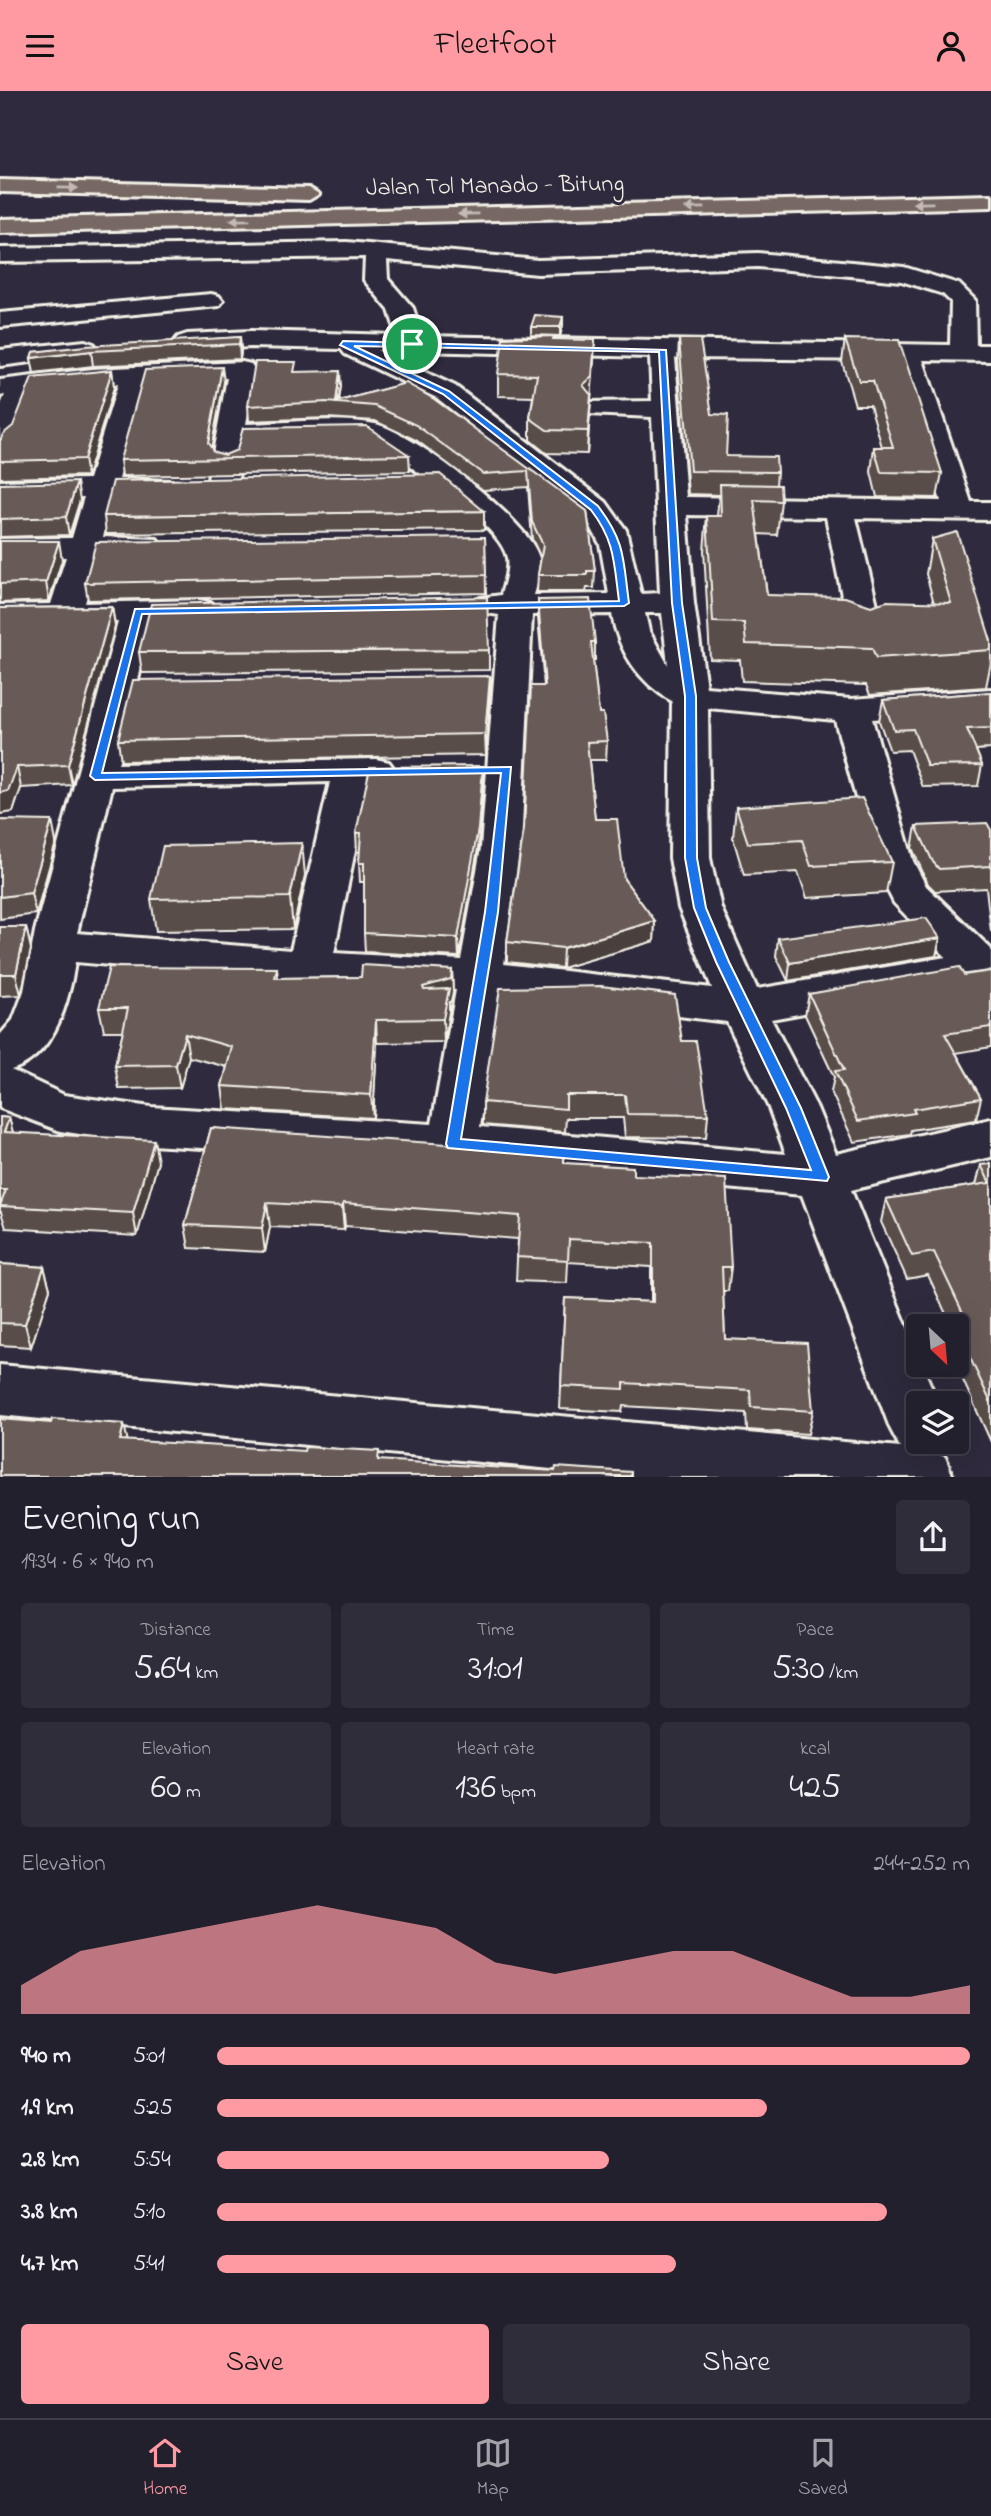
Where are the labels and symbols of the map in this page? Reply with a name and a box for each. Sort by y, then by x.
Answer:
street label: Jalan Tol Manado - Bitung [366,167,624,207]
one-way arrow [57,182,79,193]
one-way arrow [912,197,934,208]
one-way arrow [684,203,706,214]
one-way arrow [457,208,479,220]
one-way arrow [229,214,251,226]
pin [382,314,442,374]
north arrow [906,1314,970,1377]

